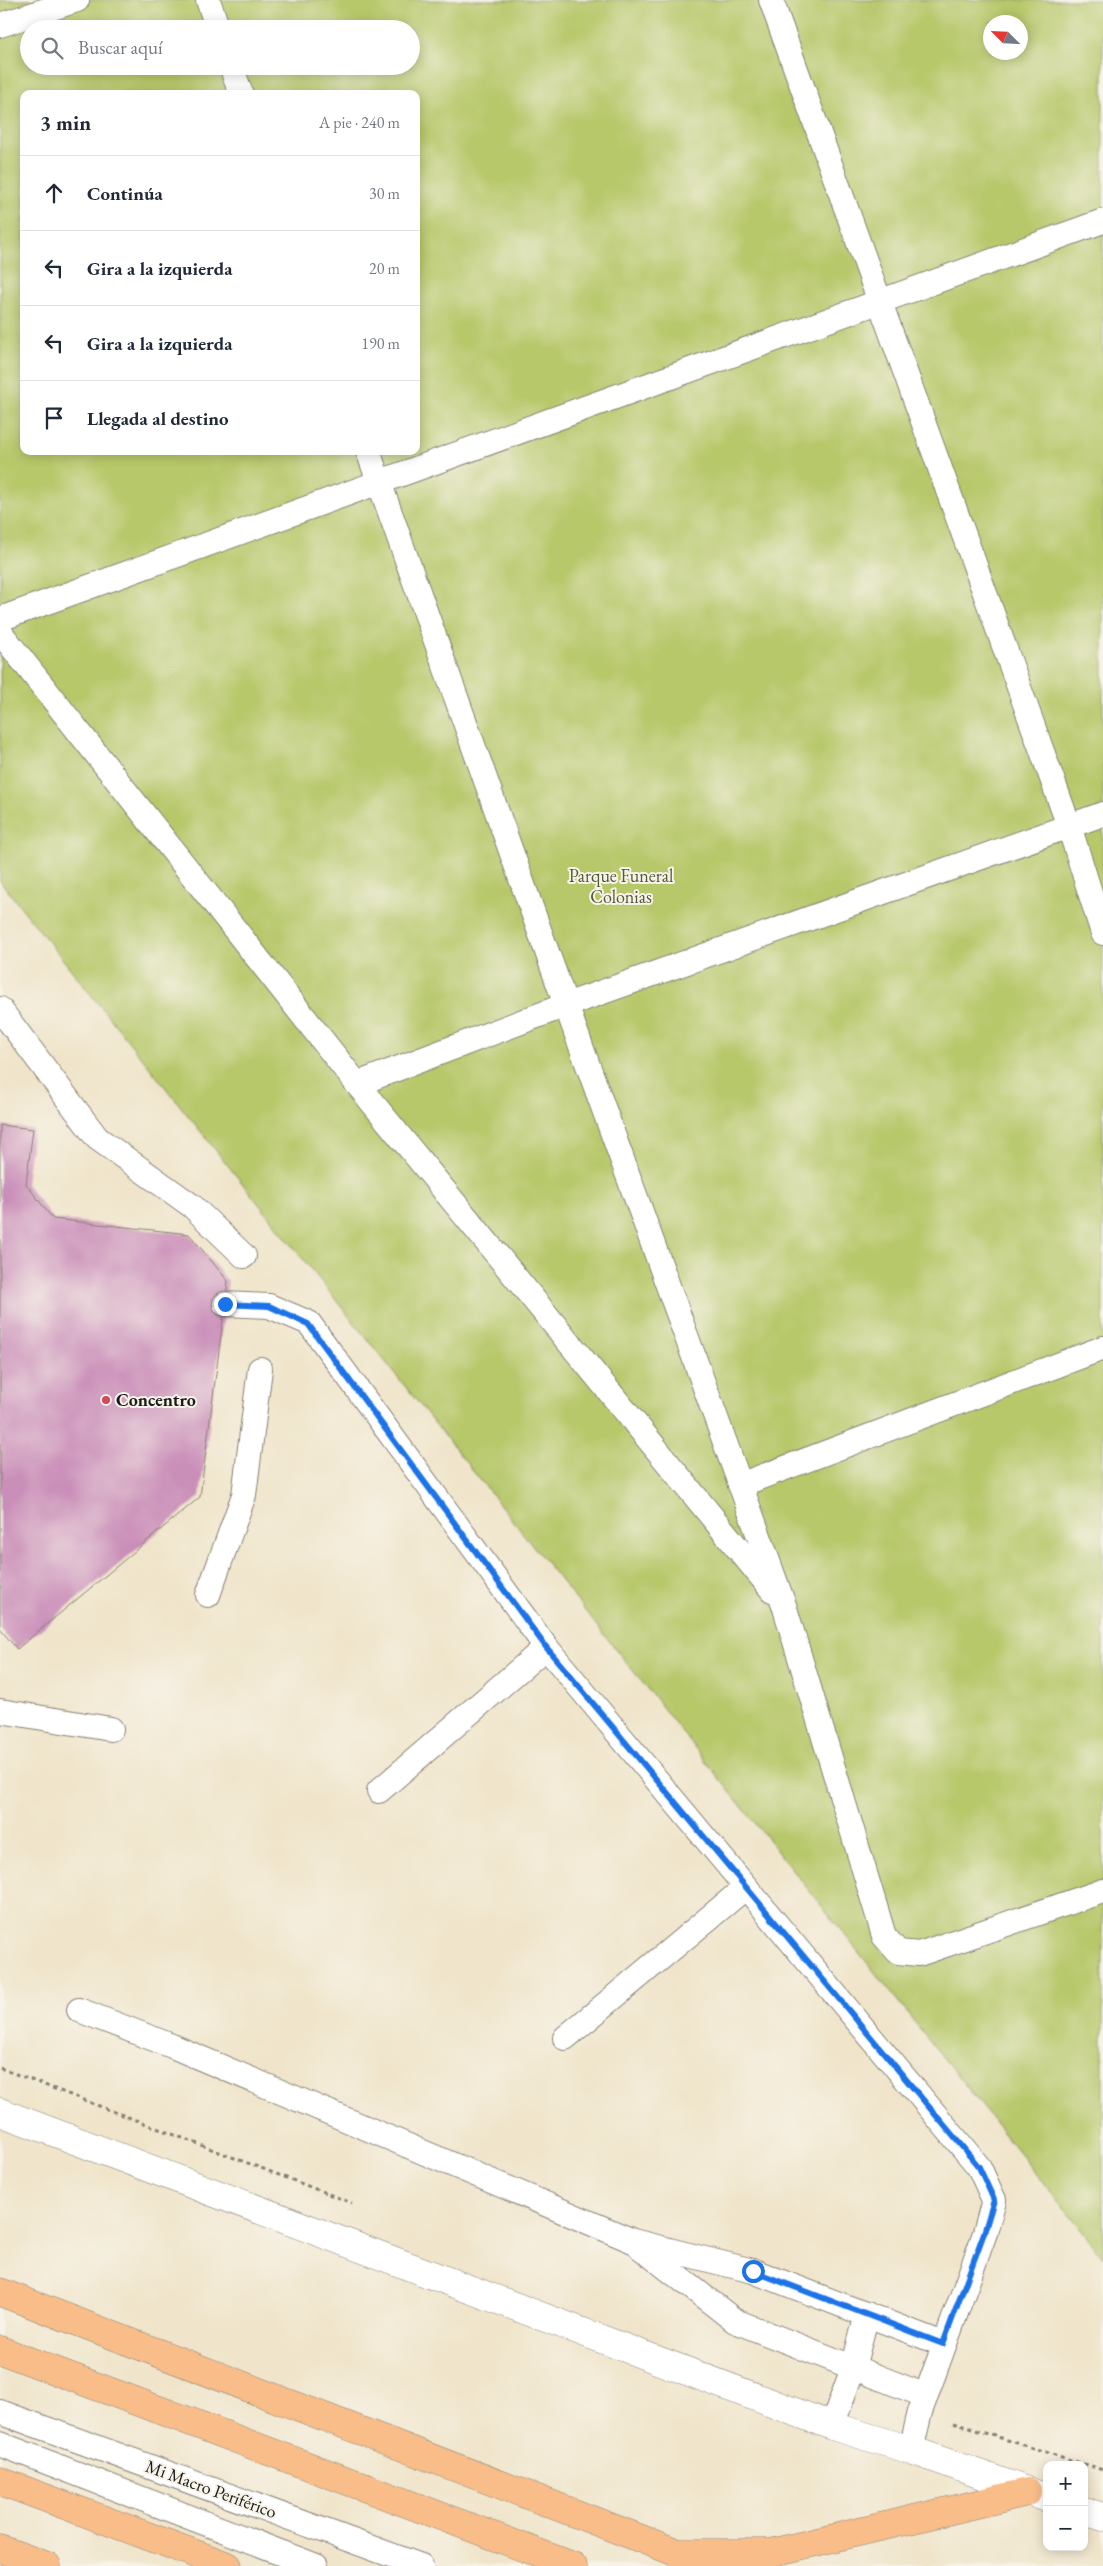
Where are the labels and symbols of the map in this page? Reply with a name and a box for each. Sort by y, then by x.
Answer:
north arrow [983,15,1028,60]
park label: Parque Funeral Colonias [569,864,673,908]
route end [214,1293,237,1316]
place label: Concentro [116,1388,196,1411]
marker: Concentro [100,1394,112,1406]
route start [742,2260,765,2283]
street label: Mi Macro Periférico [142,2454,280,2523]

